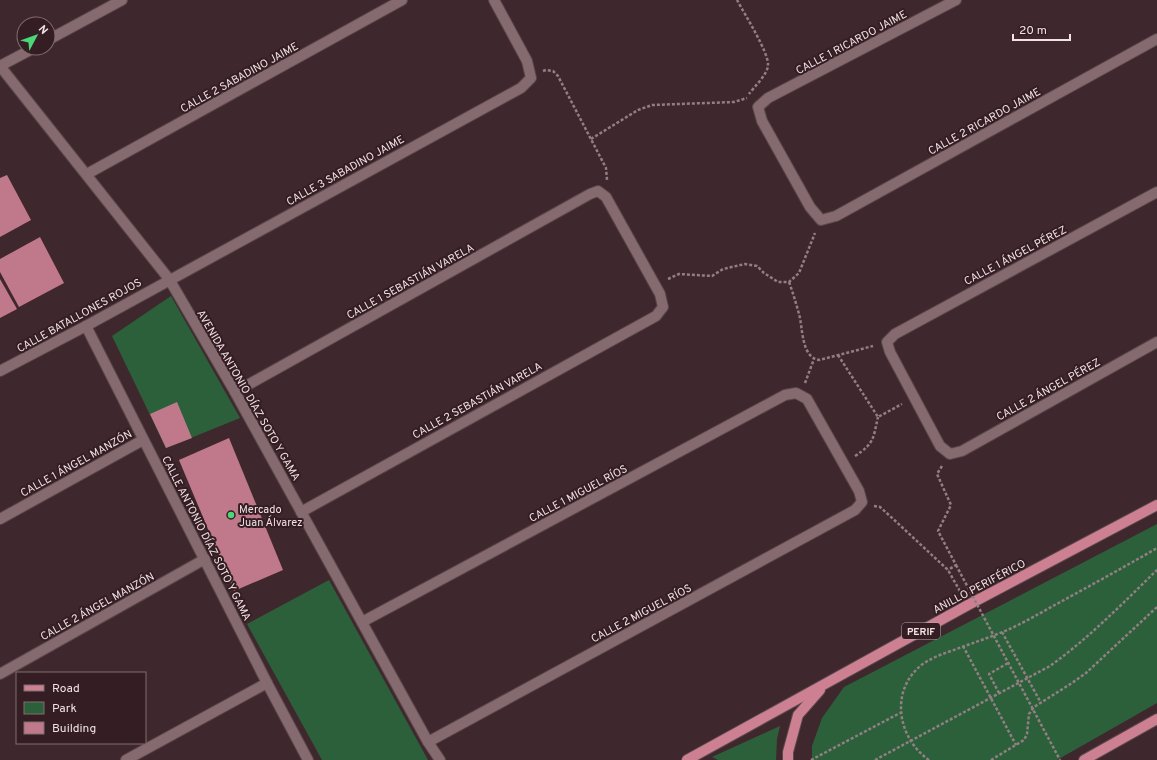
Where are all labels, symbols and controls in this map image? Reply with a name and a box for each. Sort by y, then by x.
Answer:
street label: CALLE 1 RICARDO JAIME [794,8,909,78]
north arrow [16,16,56,56]
scale bar [1013,16,1070,42]
text: N [35,23,51,38]
text: 20 m [1019,23,1047,39]
street label: CALLE 2 SABADINO JAIME [178,40,301,116]
street label: CALLE 2 RICARDO JAIME [926,85,1043,159]
street label: CALLE 3 SABADINO JAIME [284,133,407,209]
street label: CALLE 1 ÁNGEL PÉREZ [961,222,1069,289]
street label: CALLE 1 SEBASTIÁN VARELA [344,240,477,323]
street label: CALLE BATALLONES ROJOS [15,276,144,356]
street label: AVENIDA ANTONIO DÍAZ SOTO Y GAMA [193,307,304,483]
street label: CALLE 2 ÁNGEL PÉREZ [994,355,1103,424]
street label: CALLE 2 SEBASTIÁN VARELA [410,358,545,442]
street label: CALLE 1 ÁNGEL MANZÓN [18,426,135,500]
street label: CALLE ANTONIO DÍAZ SOTO Y GAMA [158,453,255,623]
street label: CALLE 1 MIGUEL RÍOS [526,461,630,526]
place label: Mercado Juan Álvarez [239,503,303,530]
marker: Mercado Juan Álvarez [226,510,236,520]
street label: ANILLO PERIFÉRICO [930,556,1028,617]
street label: CALLE 2 ÁNGEL MANZÓN [38,569,157,644]
street label: CALLE 2 MIGUEL RÍOS [588,581,694,646]
road number: PERIF [902,623,940,639]
legend [16,672,146,744]
text: Road [52,681,80,697]
text: Park [52,701,77,717]
text: Building [52,721,96,737]

